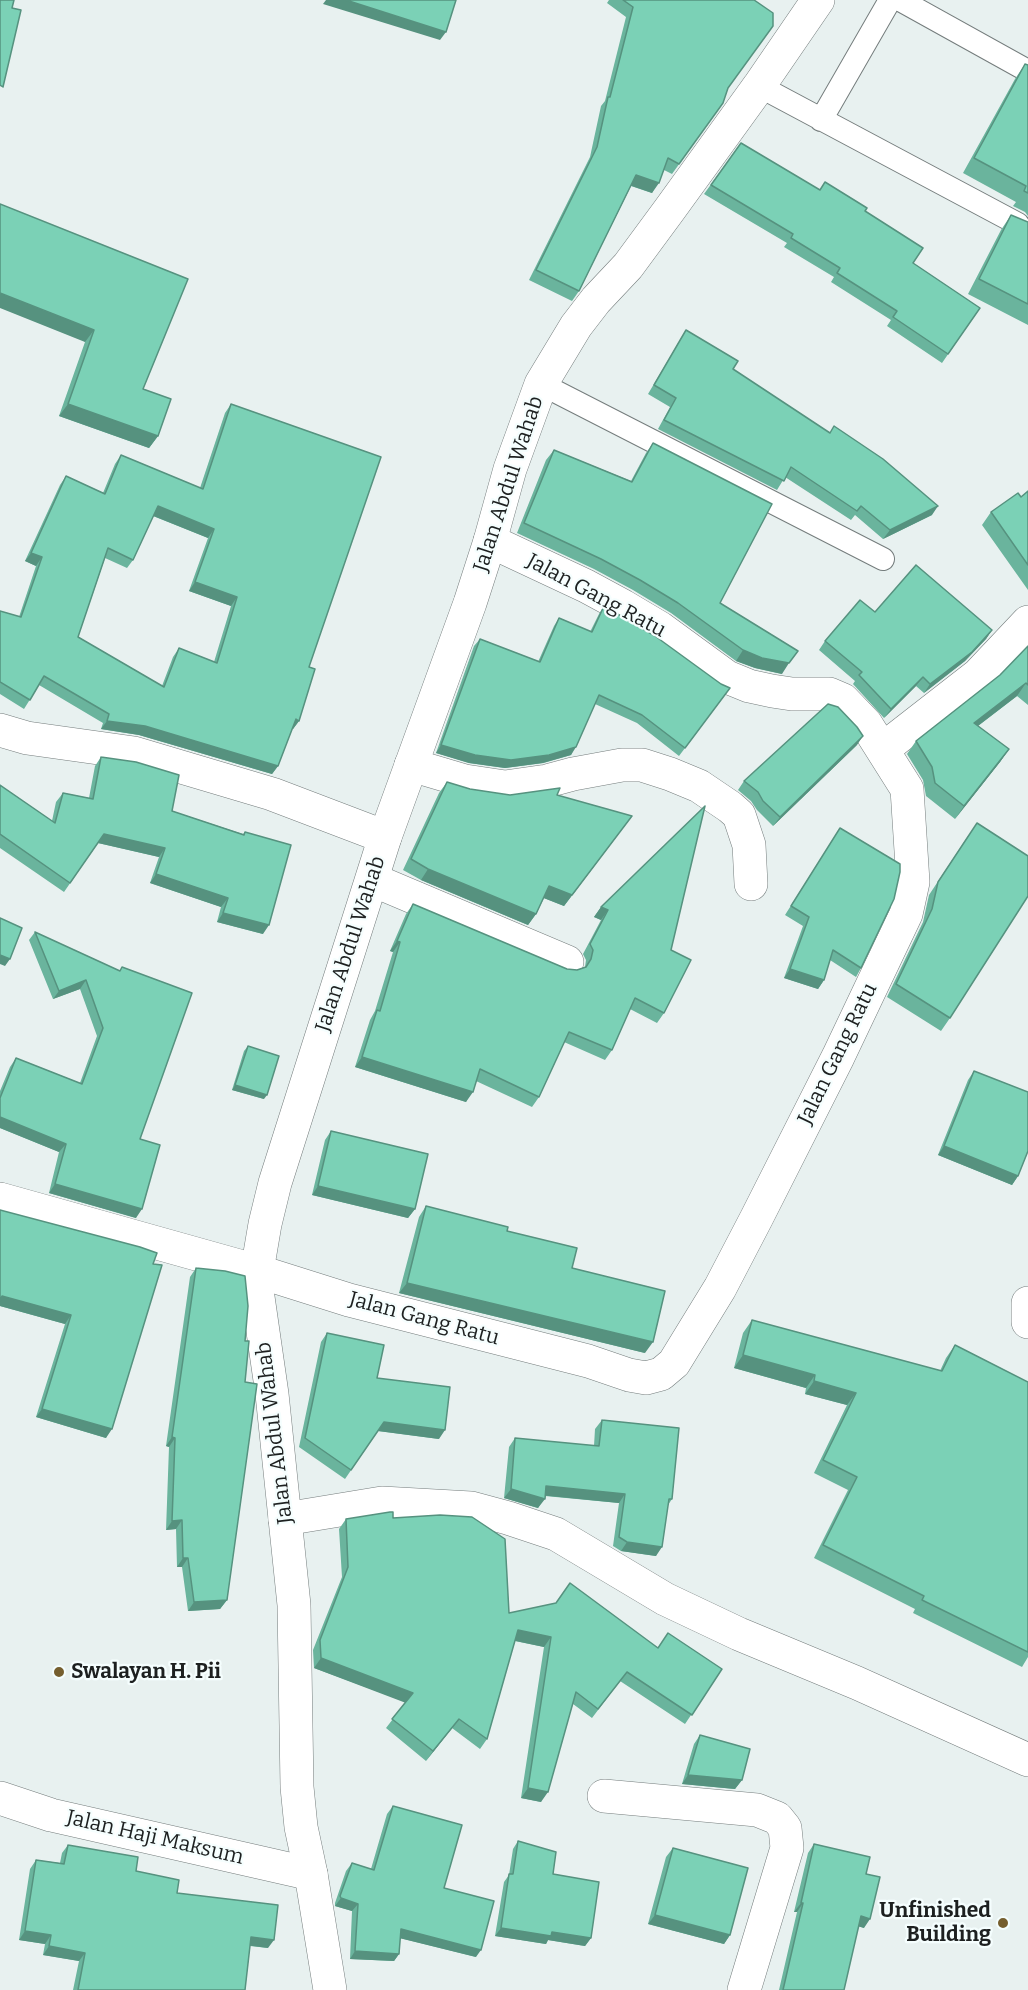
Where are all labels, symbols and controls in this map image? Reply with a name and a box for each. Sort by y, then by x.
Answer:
street label: Jalan Abdul Wahab [469,393,549,575]
street label: Jalan Gang Ratu [522,549,670,643]
street label: Jalan Abdul Wahab [311,853,391,1035]
street label: Jalan Gang Ratu [793,979,883,1129]
street label: Jalan Gang Ratu [346,1287,502,1351]
street label: Jalan Abdul Wahab [251,1341,299,1525]
place label: Swalayan H. Pii [71,1659,221,1685]
marker: Swalayan H. Pii [52,1665,66,1679]
street label: Jalan Haji Maksum [64,1805,246,1871]
place label: Unfinished Building [879,1898,991,1948]
marker: Unfinished Building [996,1916,1010,1930]

